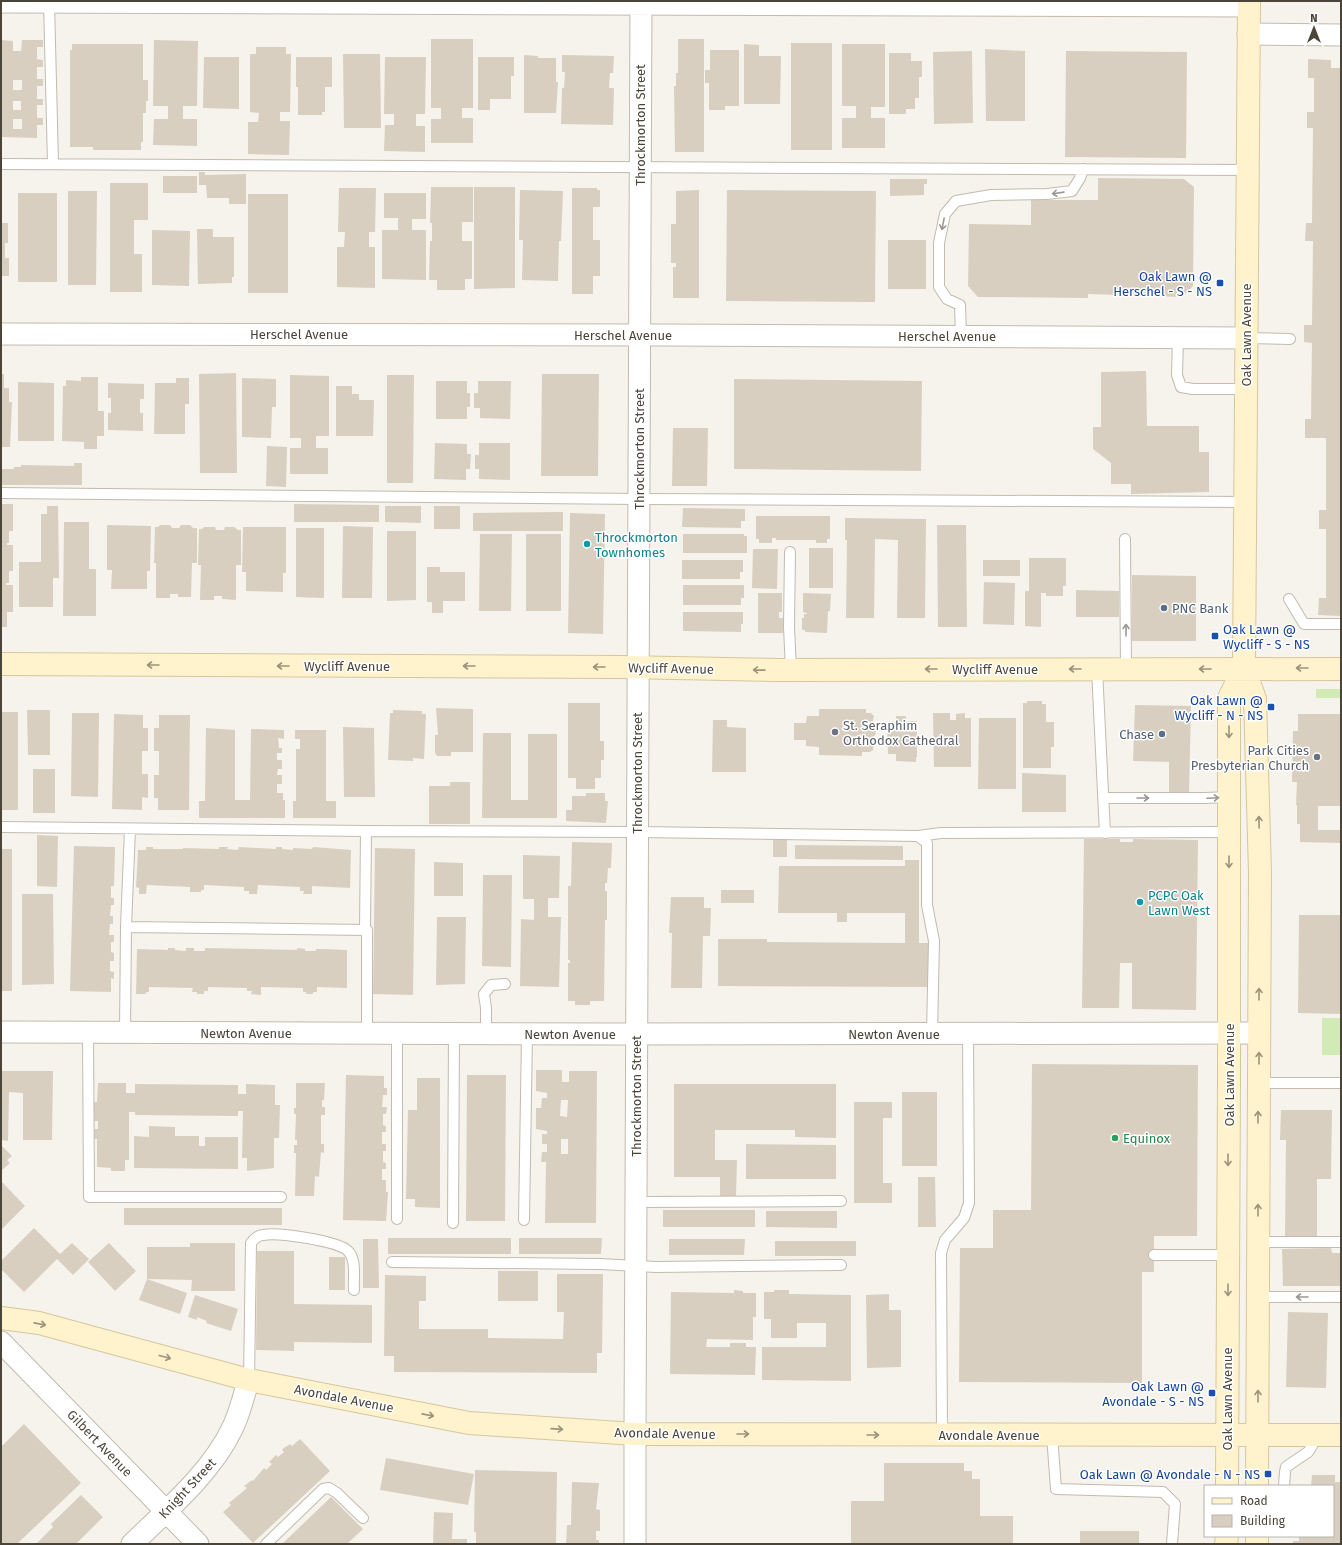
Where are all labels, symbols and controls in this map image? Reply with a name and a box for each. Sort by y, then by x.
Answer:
north arrow [1294,8,1334,48]
text: N [1310,12,1318,25]
street label: Throckmorton Street [633,64,648,186]
one-way arrow [1052,189,1065,197]
one-way arrow [939,218,947,231]
place label: Oak Lawn @ Herschel - S - NS [1113,269,1212,299]
marker: Oak Lawn @ Herschel - S - NS [1215,278,1225,288]
street label: Oak Lawn Avenue [1239,284,1254,386]
street label: Herschel Avenue [250,327,348,342]
street label: Herschel Avenue [574,328,672,343]
street label: Herschel Avenue [898,329,996,344]
street label: Throckmorton Street [632,388,647,510]
place label: Throckmorton Townhomes [595,530,678,560]
marker: Throckmorton Townhomes [582,539,592,549]
place label: PNC Bank [1172,601,1229,616]
marker: PNC Bank [1159,603,1169,613]
place label: Oak Lawn @ Wycliff - S - NS [1223,622,1310,652]
one-way arrow [1122,624,1130,637]
marker: Oak Lawn @ Wycliff - S - NS [1210,631,1220,641]
street label: Wycliff Avenue [304,659,390,674]
street label: Wycliff Avenue [628,660,714,677]
one-way arrow [147,661,160,669]
one-way arrow [277,662,290,670]
one-way arrow [463,662,476,670]
street label: Wycliff Avenue [952,662,1038,677]
one-way arrow [593,663,606,671]
one-way arrow [1296,664,1309,672]
one-way arrow [925,665,938,673]
one-way arrow [1069,665,1082,673]
one-way arrow [1199,665,1212,673]
one-way arrow [753,666,766,673]
place label: Oak Lawn @ Wycliff - N - NS [1174,693,1263,723]
marker: Oak Lawn @ Wycliff - N - NS [1266,702,1276,712]
street label: Throckmorton Street [630,712,645,834]
place label: St. Seraphim Orthodox Cathedral [843,718,959,748]
one-way arrow [1225,725,1233,738]
marker: St. Seraphim Orthodox Cathedral [830,727,840,737]
place label: Chase [1119,727,1154,742]
marker: Chase [1157,729,1167,739]
place label: Park Cities Presbyterian Church [1191,743,1309,773]
marker: Park Cities Presbyterian Church [1312,752,1322,762]
one-way arrow [1136,794,1149,802]
one-way arrow [1206,794,1219,802]
one-way arrow [1255,816,1262,829]
one-way arrow [1225,855,1233,868]
place label: PCPC Oak Lawn West [1148,888,1210,918]
marker: PCPC Oak Lawn West [1135,897,1145,907]
one-way arrow [1255,988,1263,1001]
street label: Oak Lawn Avenue [1222,1024,1237,1126]
street label: Newton Avenue [200,1026,292,1041]
street label: Newton Avenue [524,1027,616,1042]
street label: Newton Avenue [848,1027,940,1042]
street label: Throckmorton Street [629,1035,644,1157]
one-way arrow [1255,1052,1263,1065]
one-way arrow [1254,1111,1262,1124]
place label: Equinox [1123,1131,1171,1146]
marker: Equinox [1110,1133,1120,1143]
one-way arrow [1224,1153,1232,1166]
one-way arrow [1254,1204,1262,1217]
one-way arrow [1224,1283,1232,1296]
one-way arrow [1296,1293,1309,1301]
one-way arrow [33,1320,46,1328]
street label: Oak Lawn Avenue [1220,1348,1235,1450]
one-way arrow [158,1354,171,1361]
place label: Oak Lawn @ Avondale - S - NS [1102,1379,1204,1409]
street label: Avondale Avenue [293,1381,395,1416]
marker: Oak Lawn @ Avondale - S - NS [1207,1388,1217,1398]
one-way arrow [1254,1390,1262,1403]
street label: Gilbert Avenue [64,1407,135,1480]
one-way arrow [421,1411,434,1419]
one-way arrow [550,1425,563,1432]
street label: Avondale Avenue [614,1425,716,1442]
street label: Avondale Avenue [938,1428,1040,1443]
one-way arrow [736,1430,749,1438]
one-way arrow [866,1431,879,1439]
street label: Knight Street [156,1455,219,1522]
place label: Oak Lawn @ Avondale - N - NS [1080,1467,1260,1482]
marker: Oak Lawn @ Avondale - N - NS [1263,1469,1273,1479]
legend [1204,1485,1334,1537]
text: Road [1240,1494,1268,1508]
text: Building [1240,1514,1286,1528]

